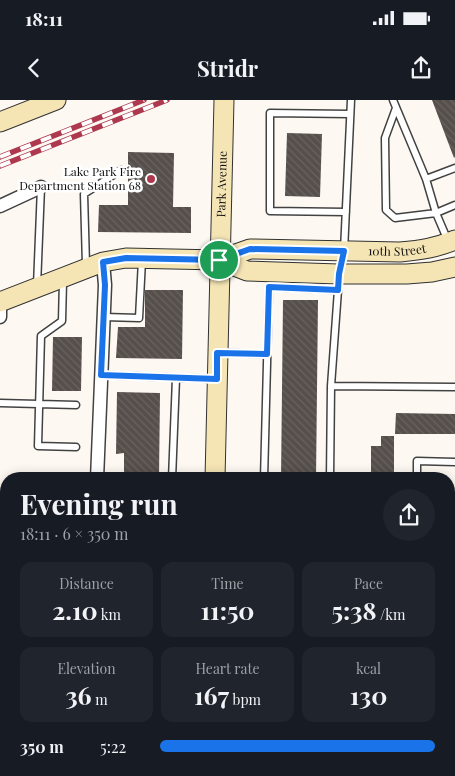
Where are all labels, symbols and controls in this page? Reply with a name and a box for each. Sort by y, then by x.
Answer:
text: 18:11 [25,5,63,31]
text: Stridr [197,53,258,83]
icon: back [20,54,48,82]
icon: share [407,54,435,82]
street label: Park Avenue [212,151,230,218]
place label: Lake Park Fire Department Station 68 [19,163,141,193]
marker: Lake Park Fire Department Station 68 [145,173,157,185]
pin [198,239,240,281]
street label: 10th Street [368,240,428,259]
icon: arrive [205,246,233,274]
text: Evening run [20,485,178,522]
button: share [383,489,435,541]
text: 18:11 · 6 × 350 m [20,523,129,544]
text: Distance [59,574,114,593]
text: Time [211,574,244,593]
text: Pace [354,574,383,593]
text: 2.10 [52,593,98,626]
text: 11:50 [200,593,255,626]
text: 5:38 [332,593,377,626]
text: km [98,605,121,624]
text: /km [377,605,405,624]
text: Elevation [57,659,116,678]
text: Heart rate [195,659,260,678]
text: kcal [356,659,381,678]
text: 36 [65,678,92,711]
text: 167 [194,678,229,711]
text: 130 [350,678,387,711]
text: m [92,690,108,709]
text: bpm [229,690,261,709]
text: 350 m [20,736,64,757]
text: 5:22 [100,736,126,757]

